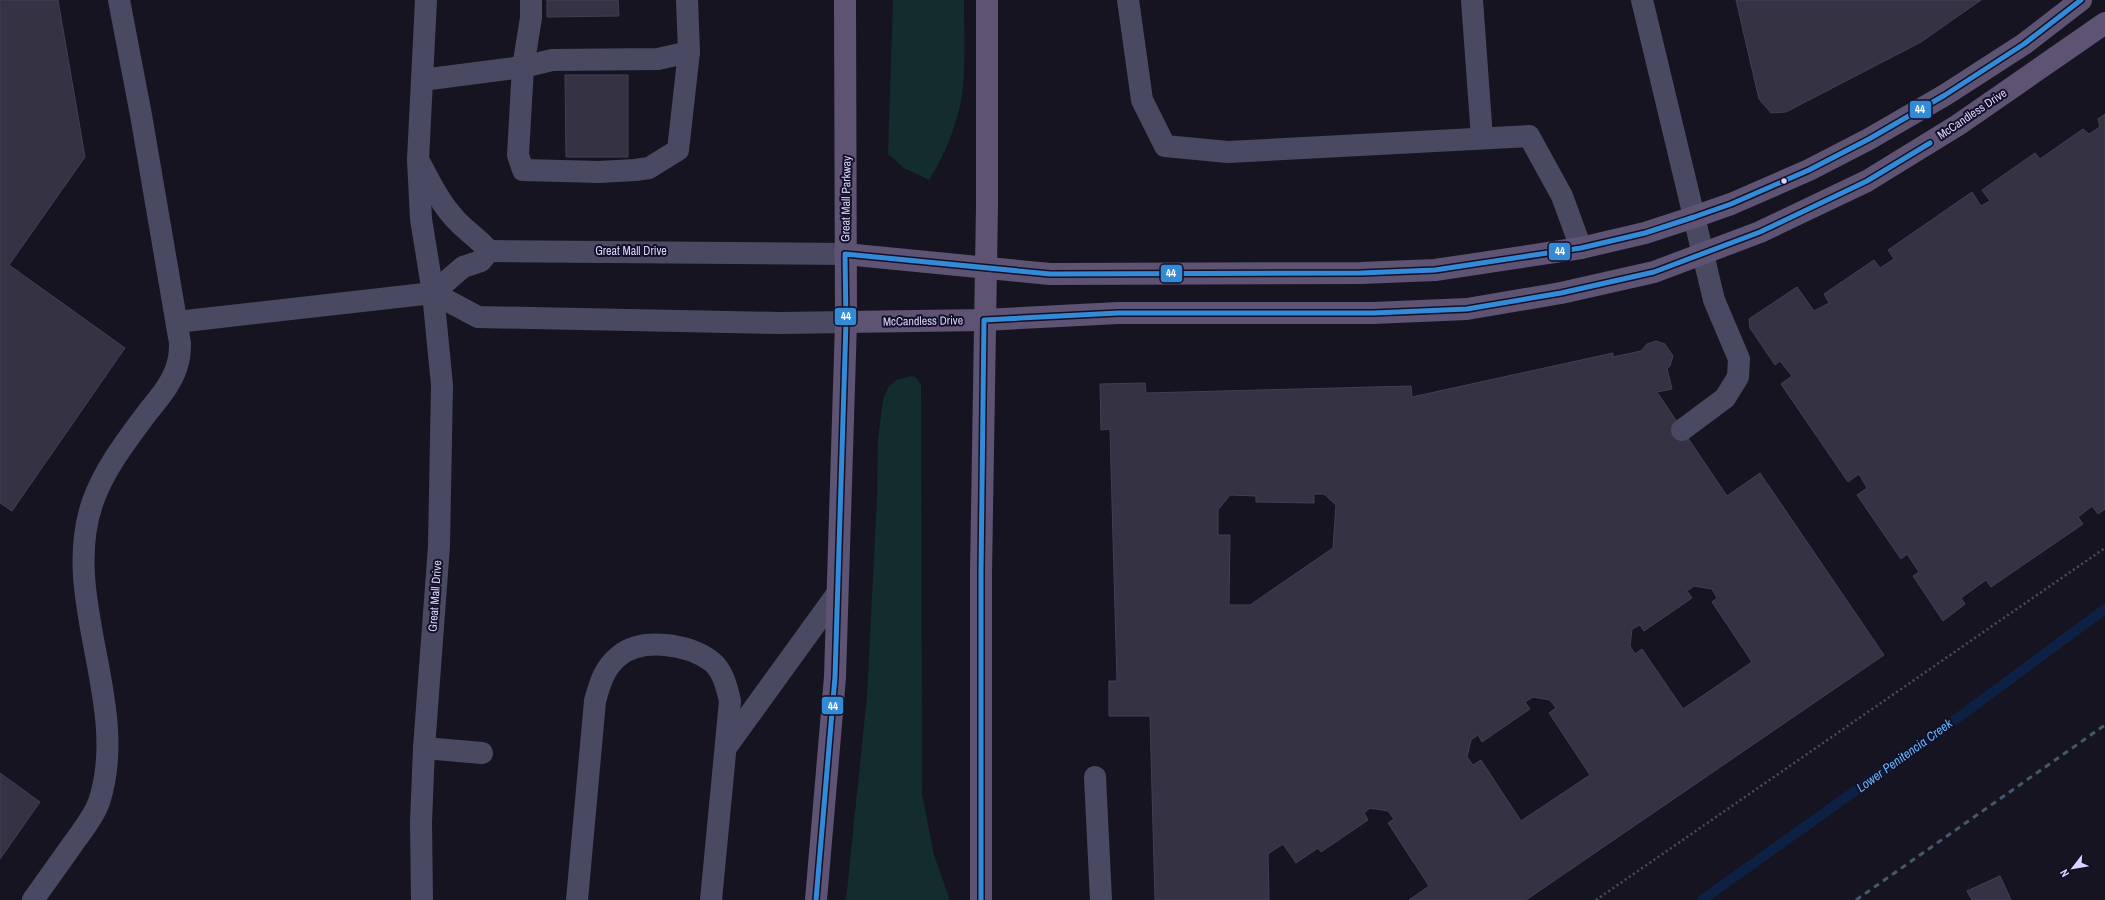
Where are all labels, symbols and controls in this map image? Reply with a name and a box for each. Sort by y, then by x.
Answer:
street label: McCandless Drive [1934,85,2010,143]
line badge: 44 [1909,100,1932,119]
text: 44 [1915,102,1925,116]
street label: Great Mall Parkway [837,156,855,242]
unlabelled marker [1779,176,1789,186]
line badge: 44 [1548,242,1571,261]
street label: Great Mall Drive [595,243,667,259]
text: 44 [1555,244,1565,258]
line badge: 44 [1160,264,1183,283]
text: 44 [1166,266,1176,280]
line badge: 44 [834,307,857,326]
text: 44 [841,309,851,323]
street label: McCandless Drive [883,312,963,330]
street label: Great Mall Drive [425,560,445,632]
line badge: 44 [821,696,844,715]
text: 44 [828,699,838,713]
water label: Lower Penitencia Creek [1853,715,1956,796]
north arrow [2053,848,2093,888]
text: N [2057,867,2072,880]

